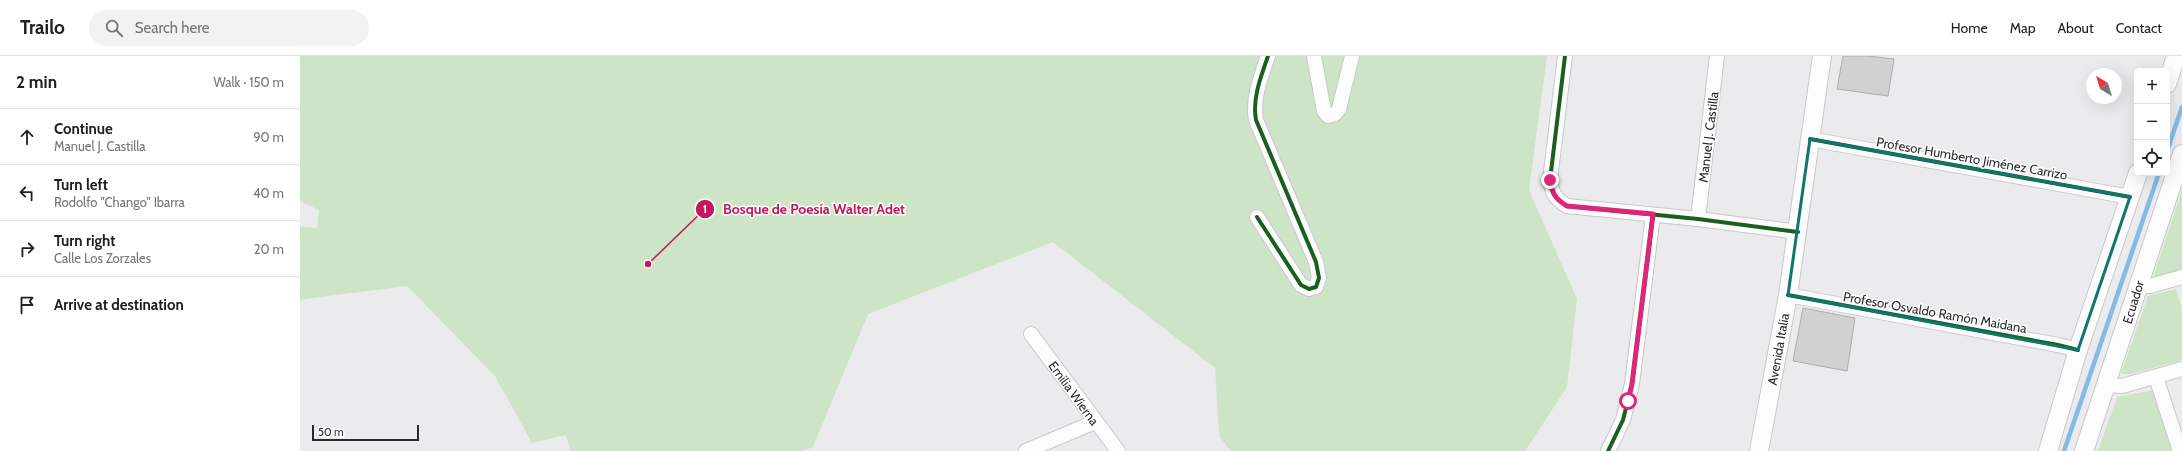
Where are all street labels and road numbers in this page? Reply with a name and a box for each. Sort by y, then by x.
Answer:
street label: Manuel J. Castilla [1694,90,1722,183]
street label: Profesor Humberto Jiménez Carrizo [1875,133,2069,183]
street label: Ecuador [2119,278,2147,326]
street label: Profesor Osvaldo Ramón Maidana [1842,288,2029,336]
street label: Avenida Italia [1764,311,1792,386]
street label: Emilia Wierna [1045,358,1103,429]

